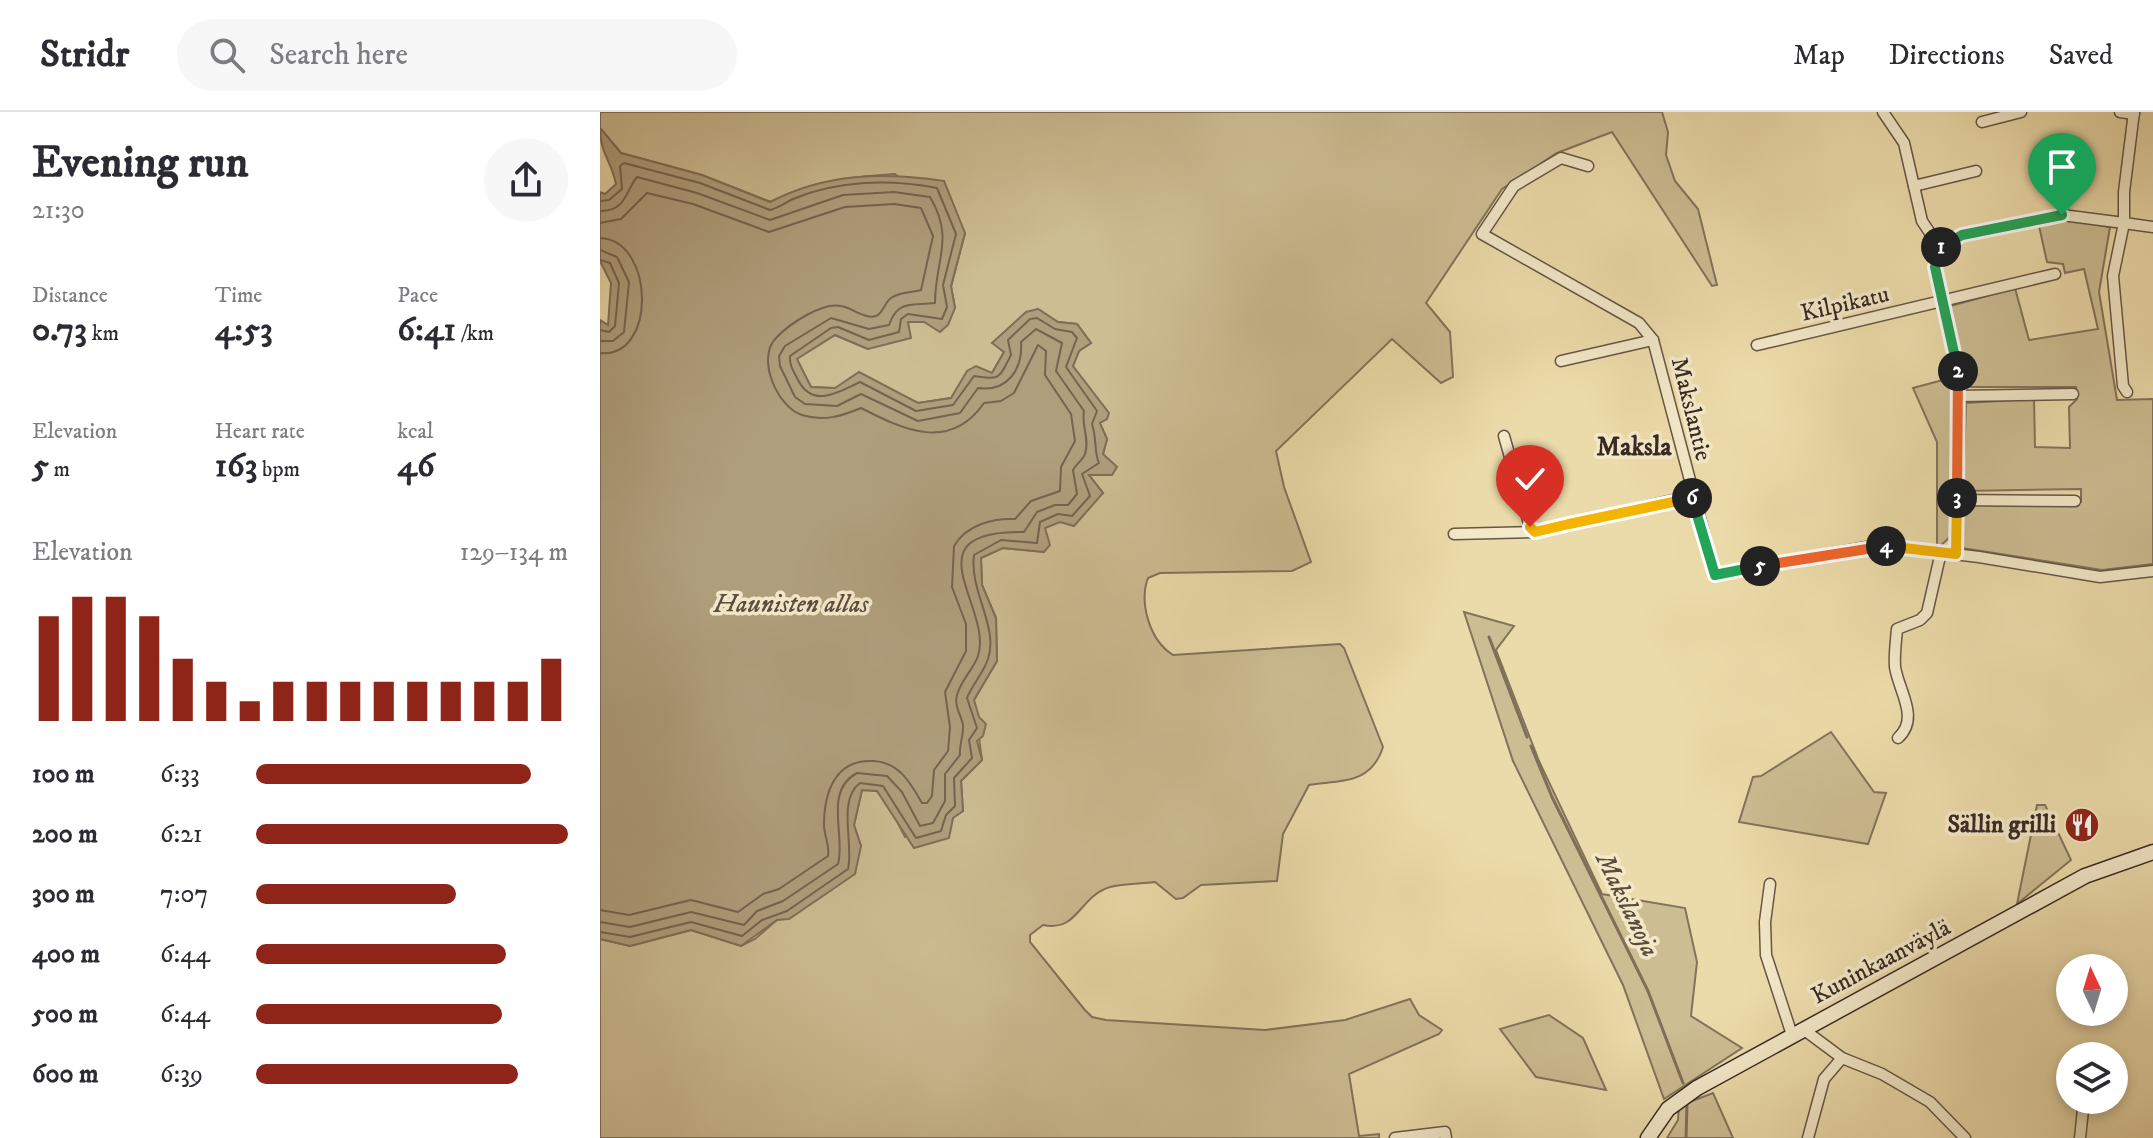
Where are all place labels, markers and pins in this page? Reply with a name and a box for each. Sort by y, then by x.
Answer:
pin [2028,133,2096,215]
pin: 1 [1921,227,1961,267]
pin: 2 [1938,351,1978,391]
pin [1496,445,1564,527]
pin: 6 [1672,478,1712,518]
pin: 3 [1937,478,1977,518]
pin: 4 [1866,526,1906,566]
pin: 5 [1740,546,1780,586]
restaurant icon: Sällin grilli [2063,806,2101,844]
place label: Sällin grilli [1948,810,2056,840]

